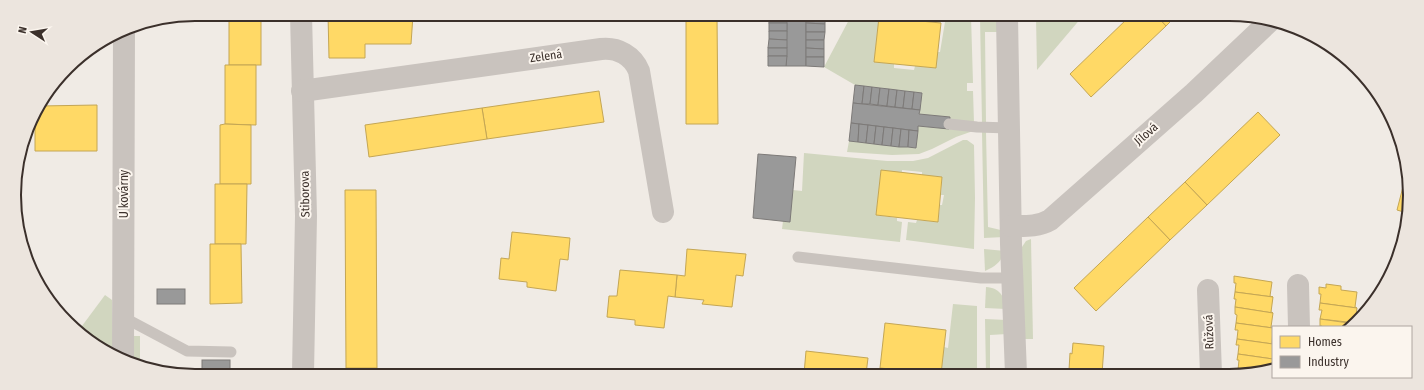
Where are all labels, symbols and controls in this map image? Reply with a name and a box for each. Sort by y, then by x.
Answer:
north arrow [12,12,52,52]
text: N [16,25,30,35]
street label: Zelená [529,47,563,65]
street label: Jílová [1131,120,1161,148]
street label: U kovárny [117,169,131,218]
street label: Stiborova [298,170,312,218]
street label: Růžová [1201,314,1217,350]
legend [1272,326,1412,378]
text: Homes [1308,335,1342,349]
text: Industry [1308,355,1349,369]

